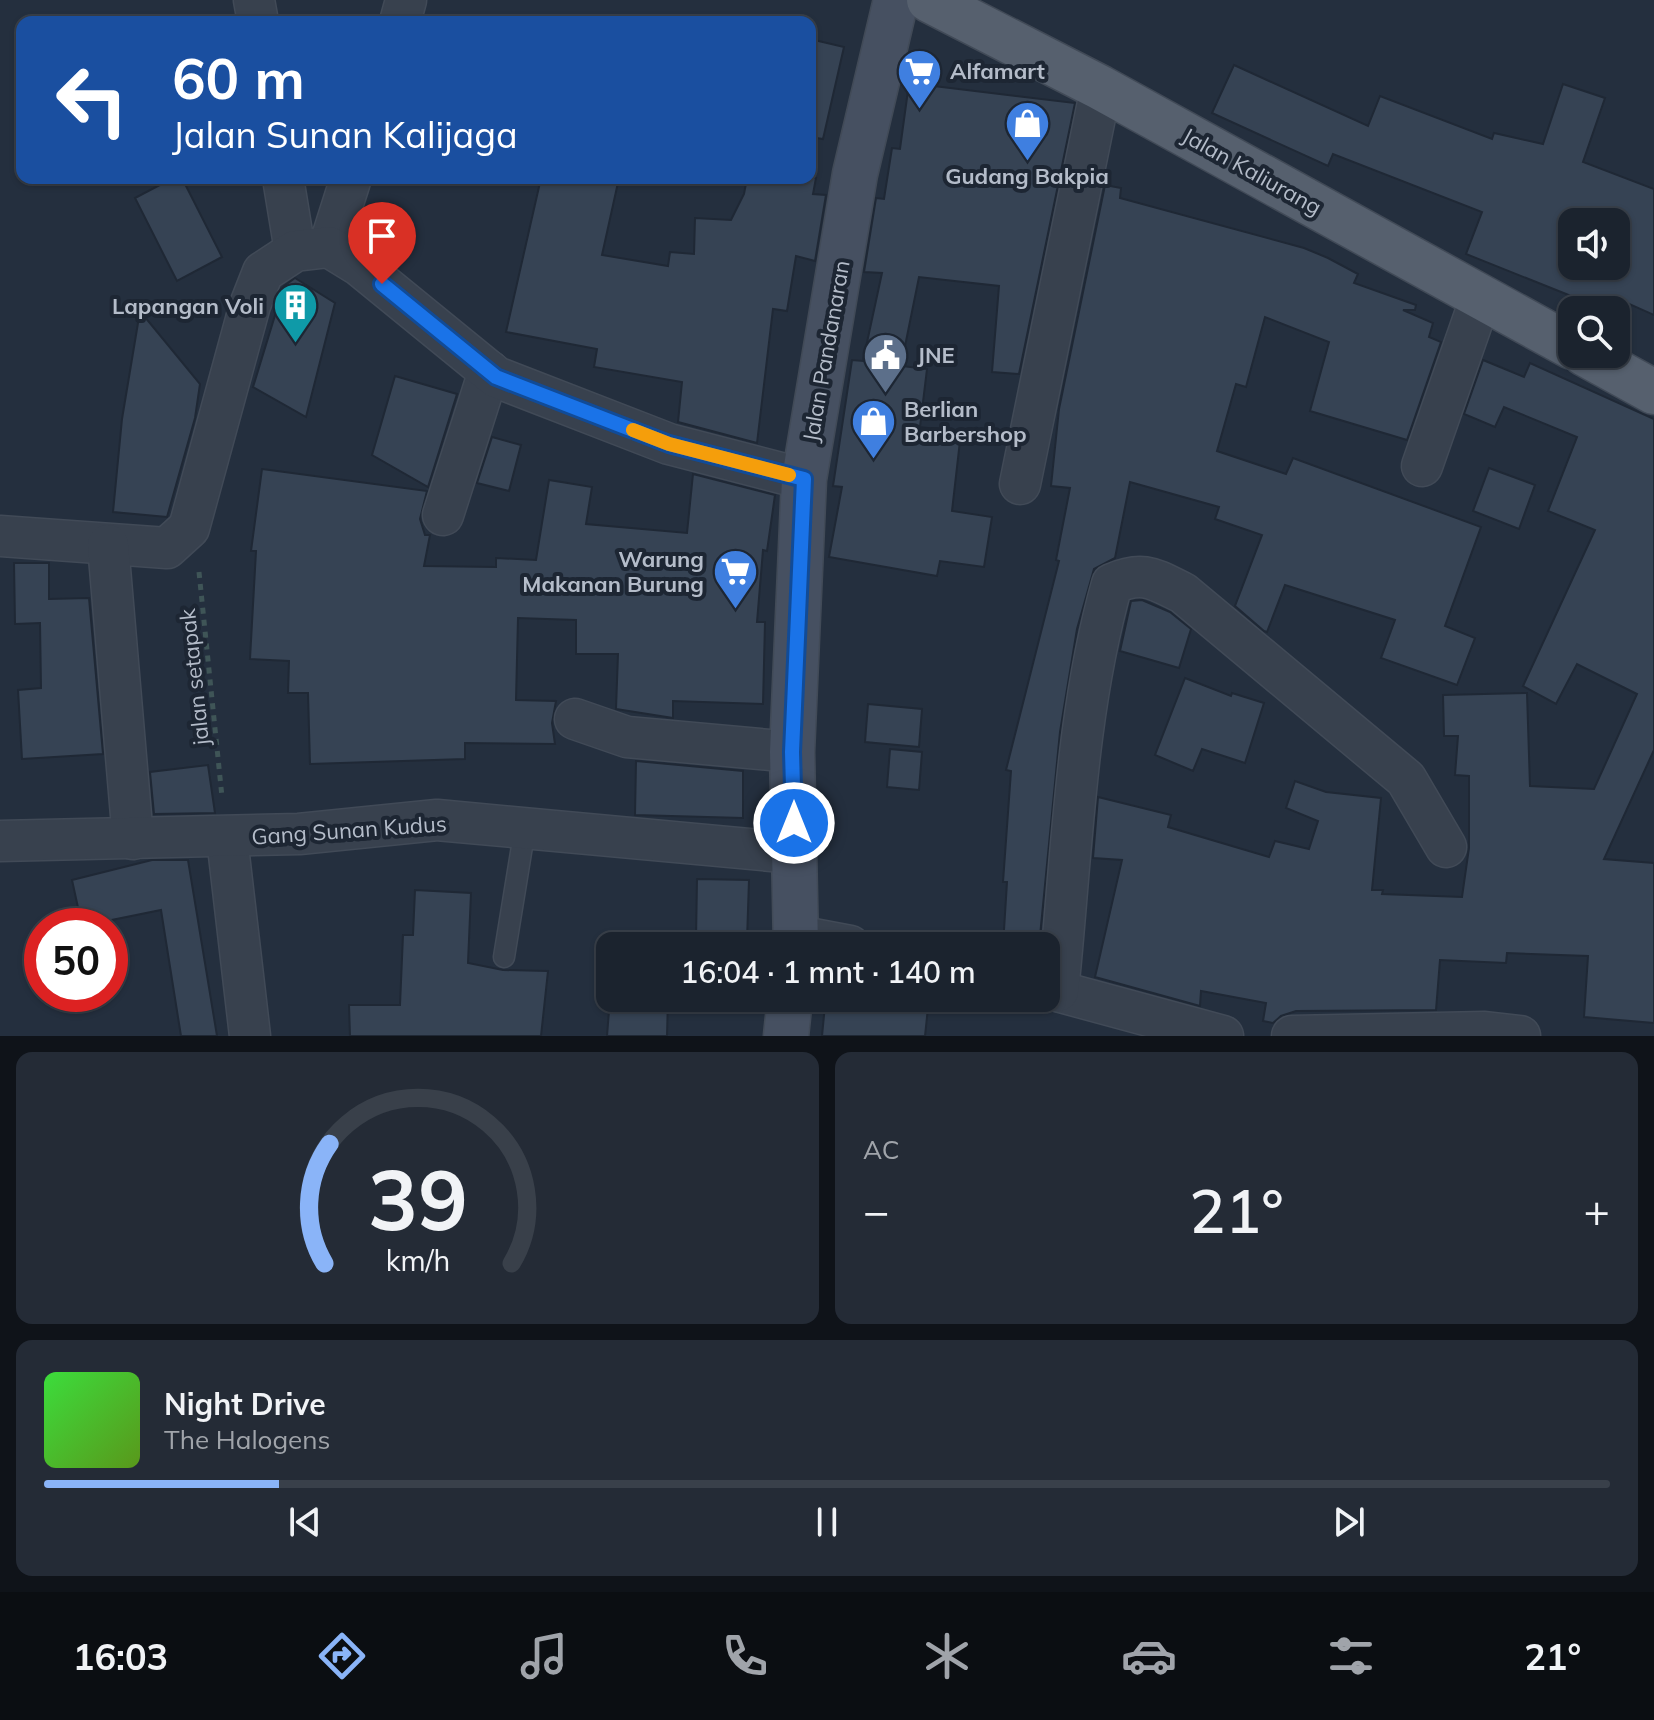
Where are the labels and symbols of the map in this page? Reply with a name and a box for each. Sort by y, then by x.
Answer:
supermarket icon: Alfamart [895,47,943,110]
place label: Alfamart [950,57,1045,85]
shop icon: Gudang Bakpia [1003,99,1051,162]
street label: Jalan Kaliurang [1177,121,1327,221]
place label: Gudang Bakpia [945,162,1109,190]
pin [348,202,416,284]
street label: Jalan Pandanaran [796,258,856,444]
building icon: Lapangan Voli [271,282,319,345]
place label: Lapangan Voli [112,292,264,320]
public building icon: JNE [862,331,910,394]
place label: JNE [917,341,955,369]
place label: Berlian Barbershop [904,395,1027,448]
shop icon: Berlian Barbershop [849,398,897,461]
place label: Warung Makanan Burung [522,545,704,598]
supermarket icon: Warung Makanan Burung [711,548,759,611]
street label: jalan setapak [173,607,215,749]
position arrow [752,781,836,865]
street label: Gang Sunan Kudus [250,809,448,851]
speed limit sign: 50 [24,908,128,1012]

